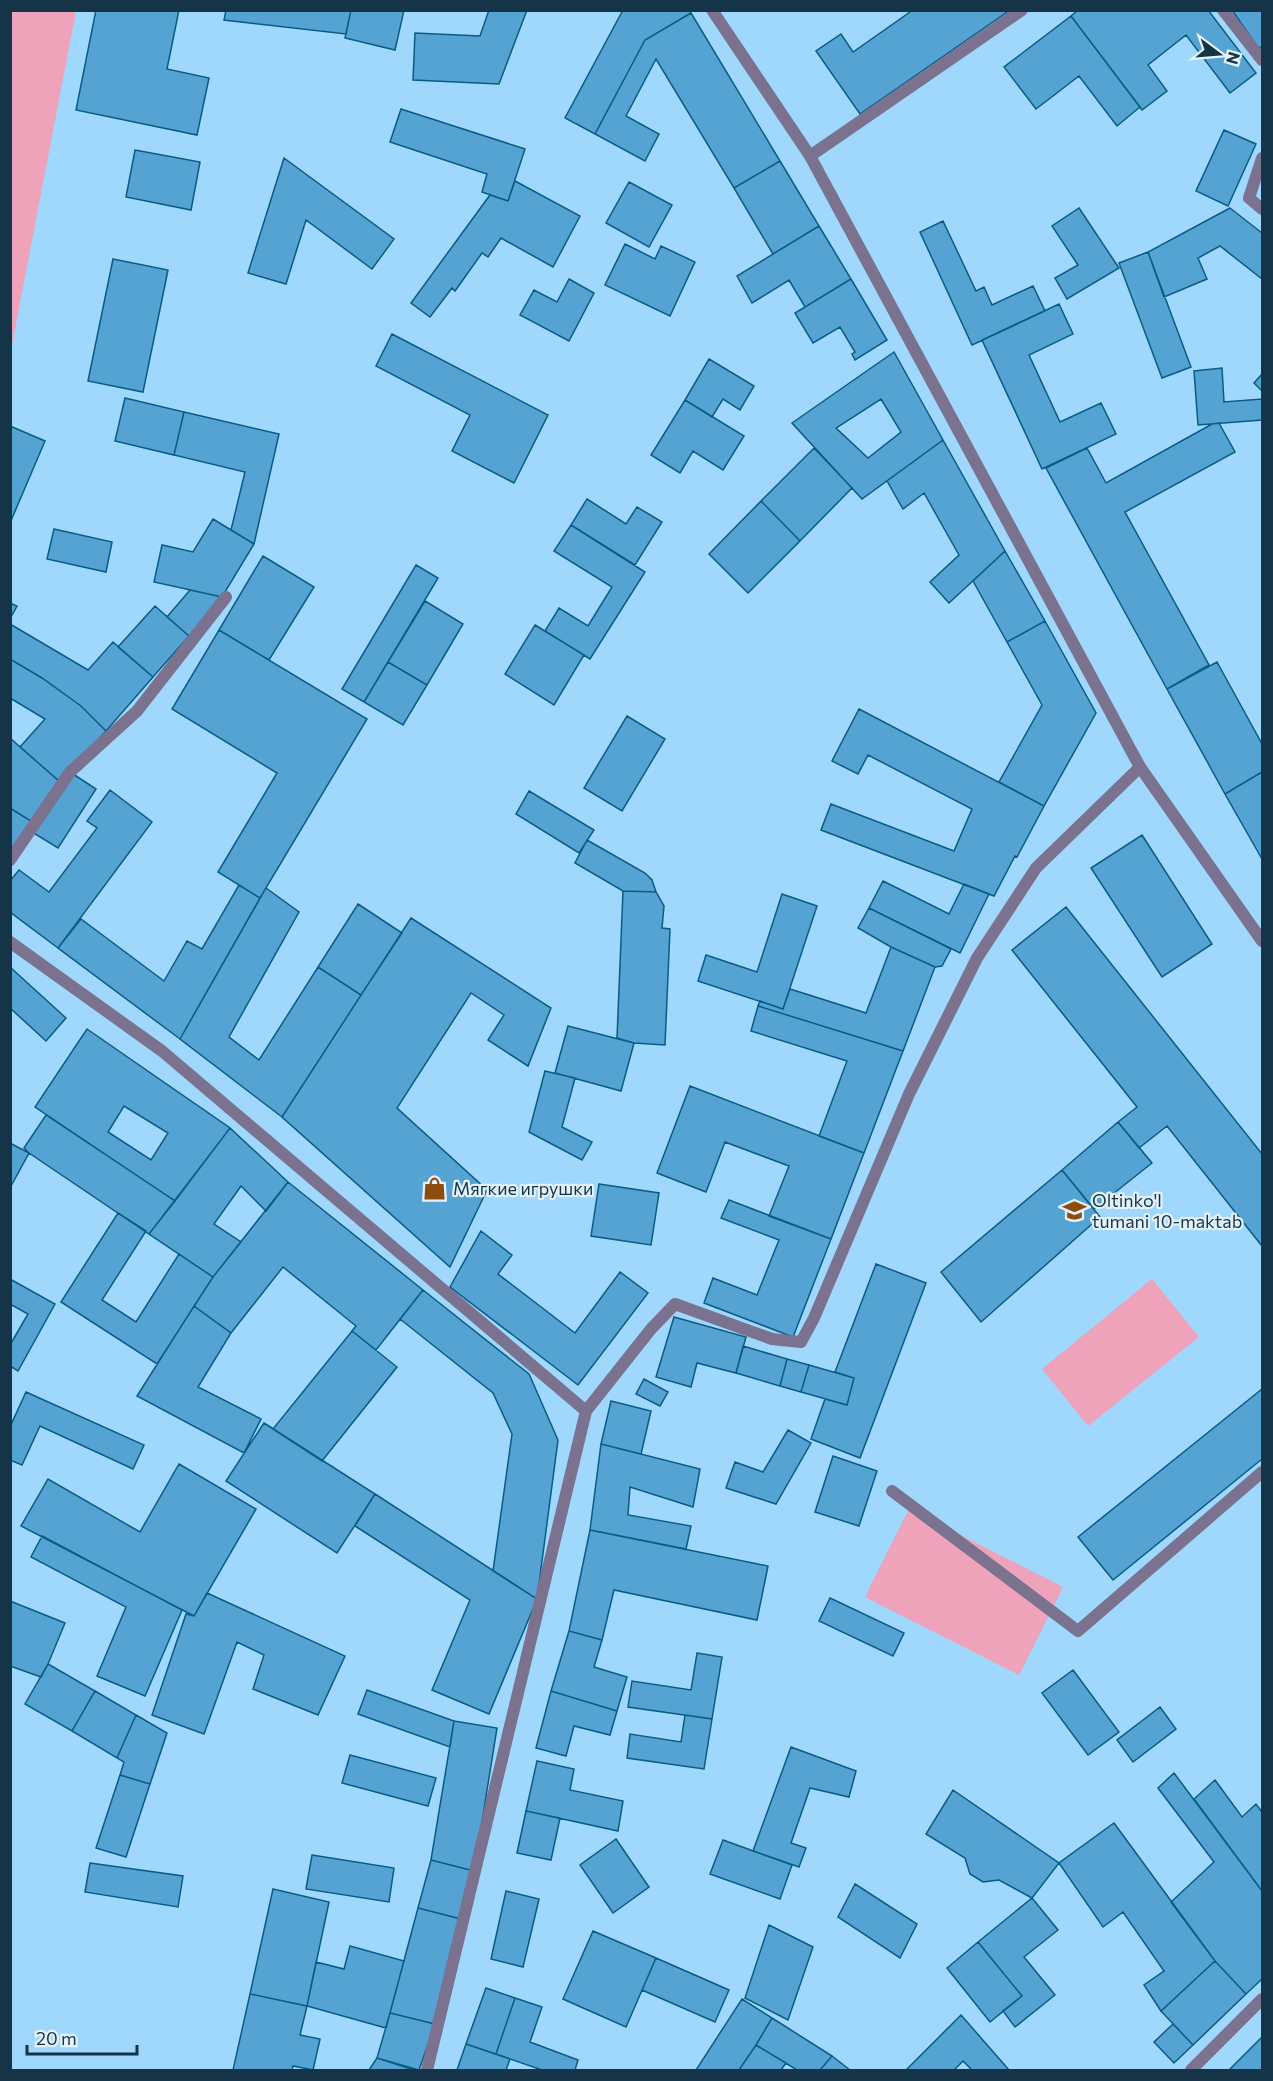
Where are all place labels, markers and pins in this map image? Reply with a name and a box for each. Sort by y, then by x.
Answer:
shop icon: Мягкие игрушки [422,1176,448,1202]
place label: Мягкие игрушки [453,1177,593,1199]
place label: Oltinko'l tumani 10-maktab [1092,1189,1242,1232]
school or university icon: Oltinko'l tumani 10-maktab [1061,1198,1087,1224]

